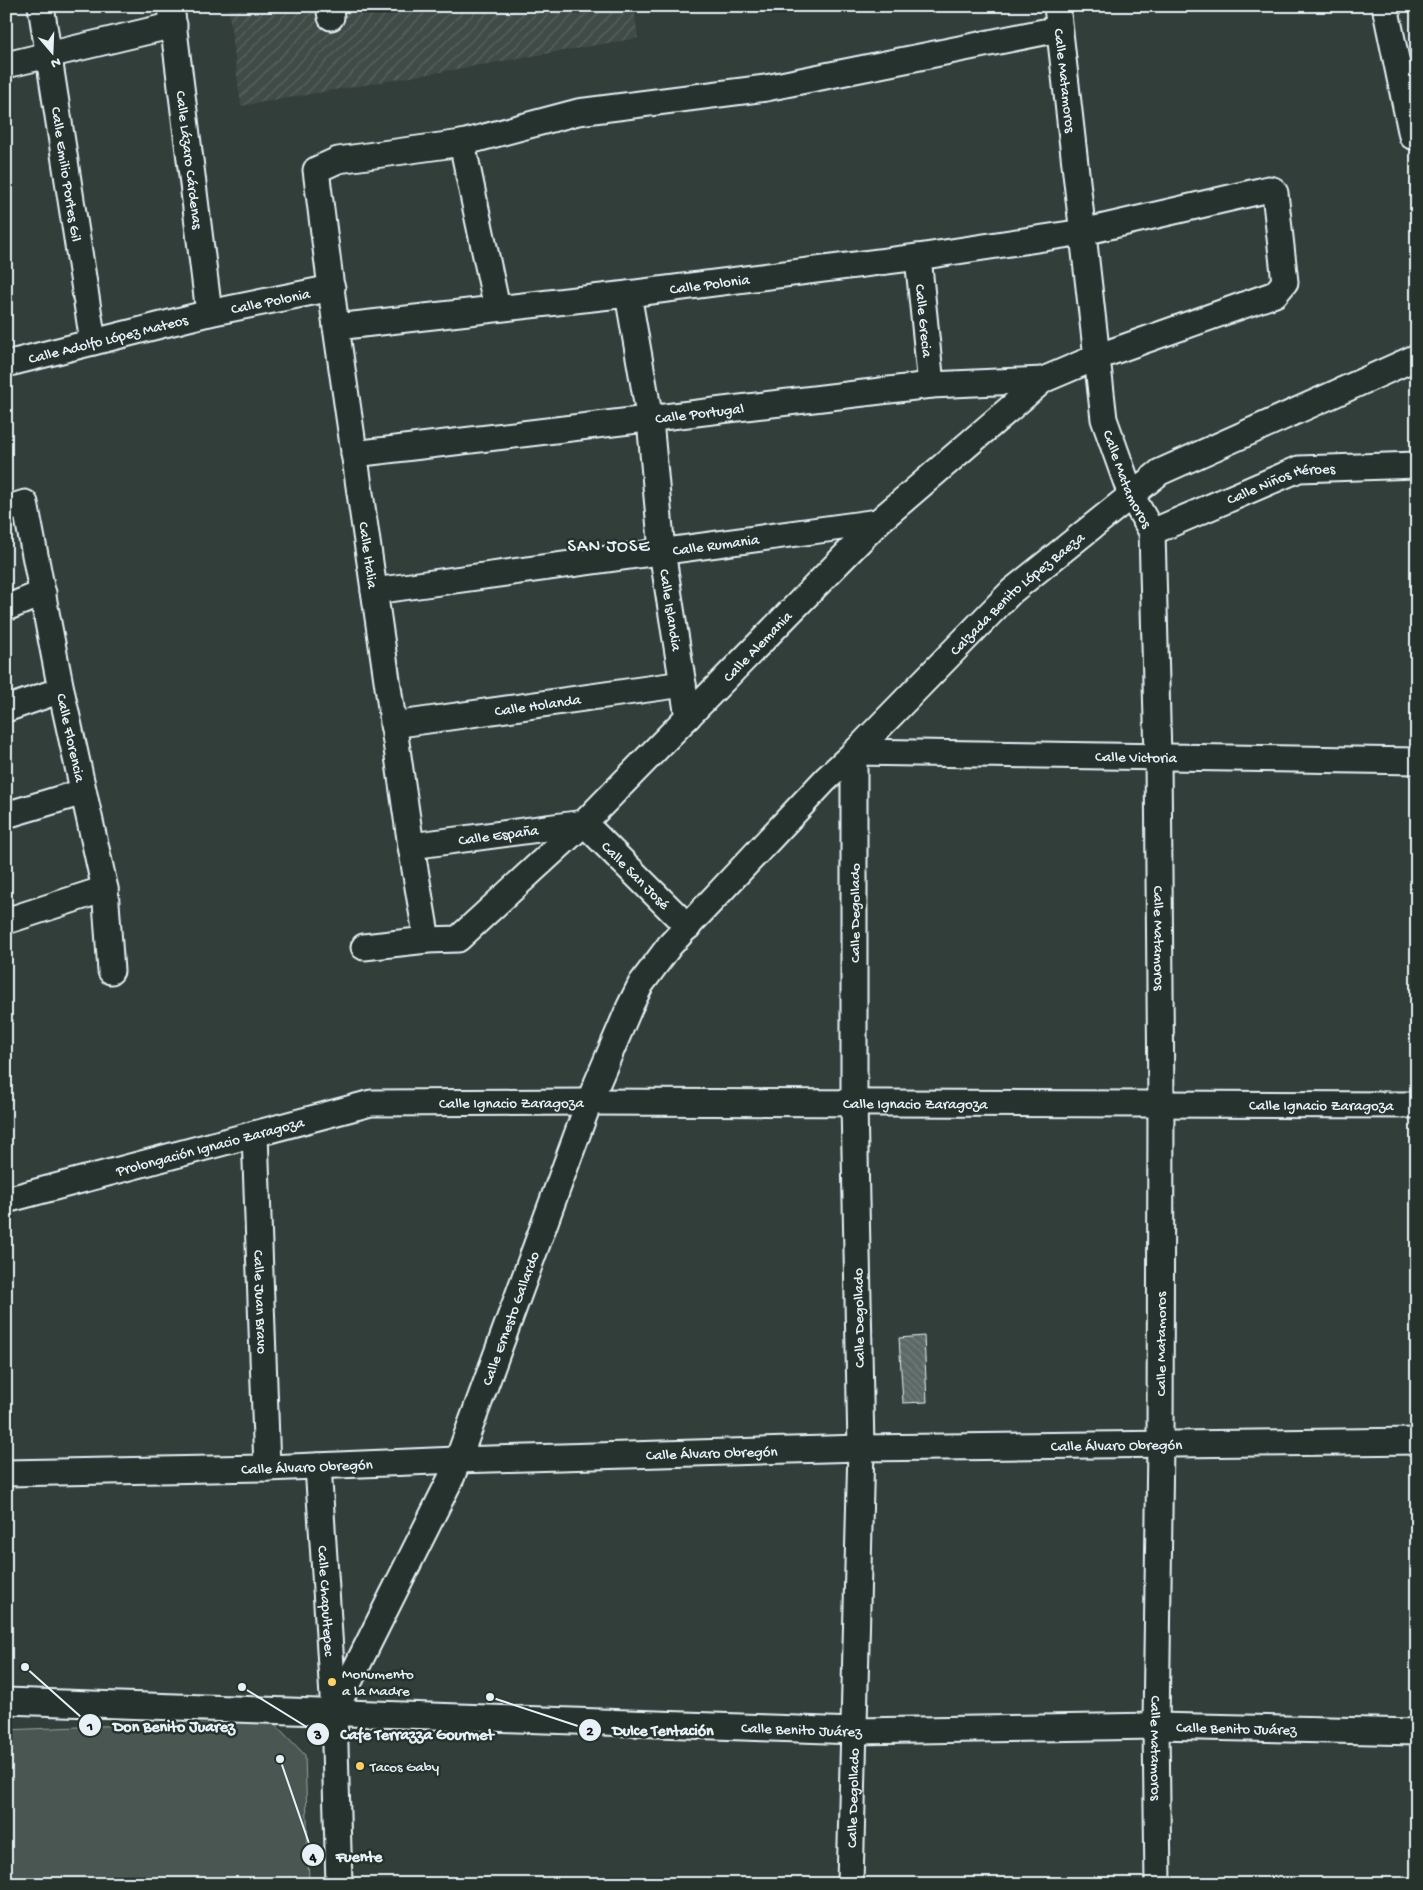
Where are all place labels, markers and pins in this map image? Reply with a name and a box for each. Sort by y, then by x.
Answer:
place label: Monumento a la Madre [342,1666,414,1701]
marker: Monumento a la Madre [326,1676,338,1688]
callout: Don Benito Juarez [78,1709,245,1740]
callout: Dulce Tentación [577,1714,724,1745]
callout: Cafe Terrazza Gourmet [305,1718,504,1749]
place label: Tacos Gaby [369,1759,440,1777]
marker: Tacos Gaby [354,1760,366,1772]
callout: Fuente [301,1840,392,1871]

